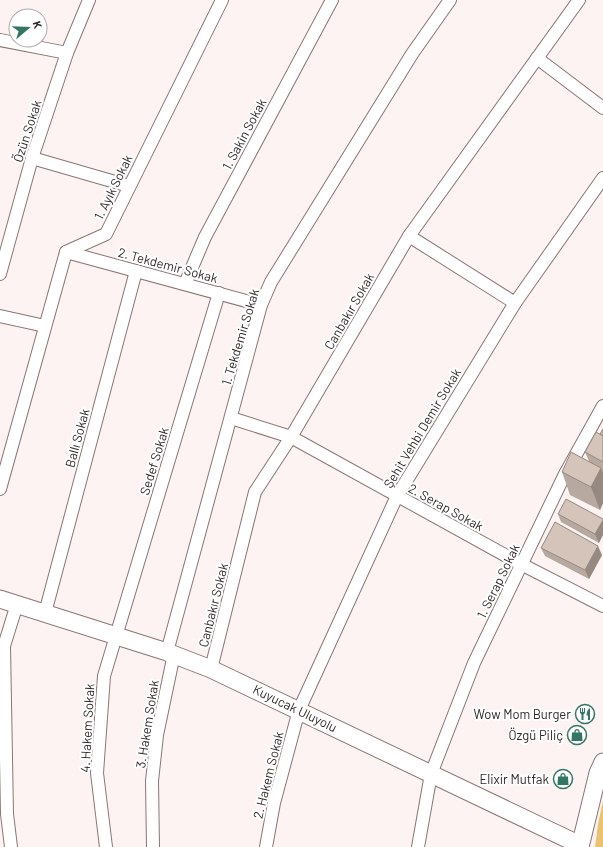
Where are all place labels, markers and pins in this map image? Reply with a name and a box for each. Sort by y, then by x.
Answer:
restaurant icon: Wow Mom Burger [574,703,596,725]
place label: Wow Mom Burger [474,706,571,722]
shop icon: Özgü Piliç [566,724,588,746]
place label: Özgü Piliç [508,727,563,743]
shop icon: Elixir Mutfak [552,768,574,790]
place label: Elixir Mutfak [479,771,549,787]

